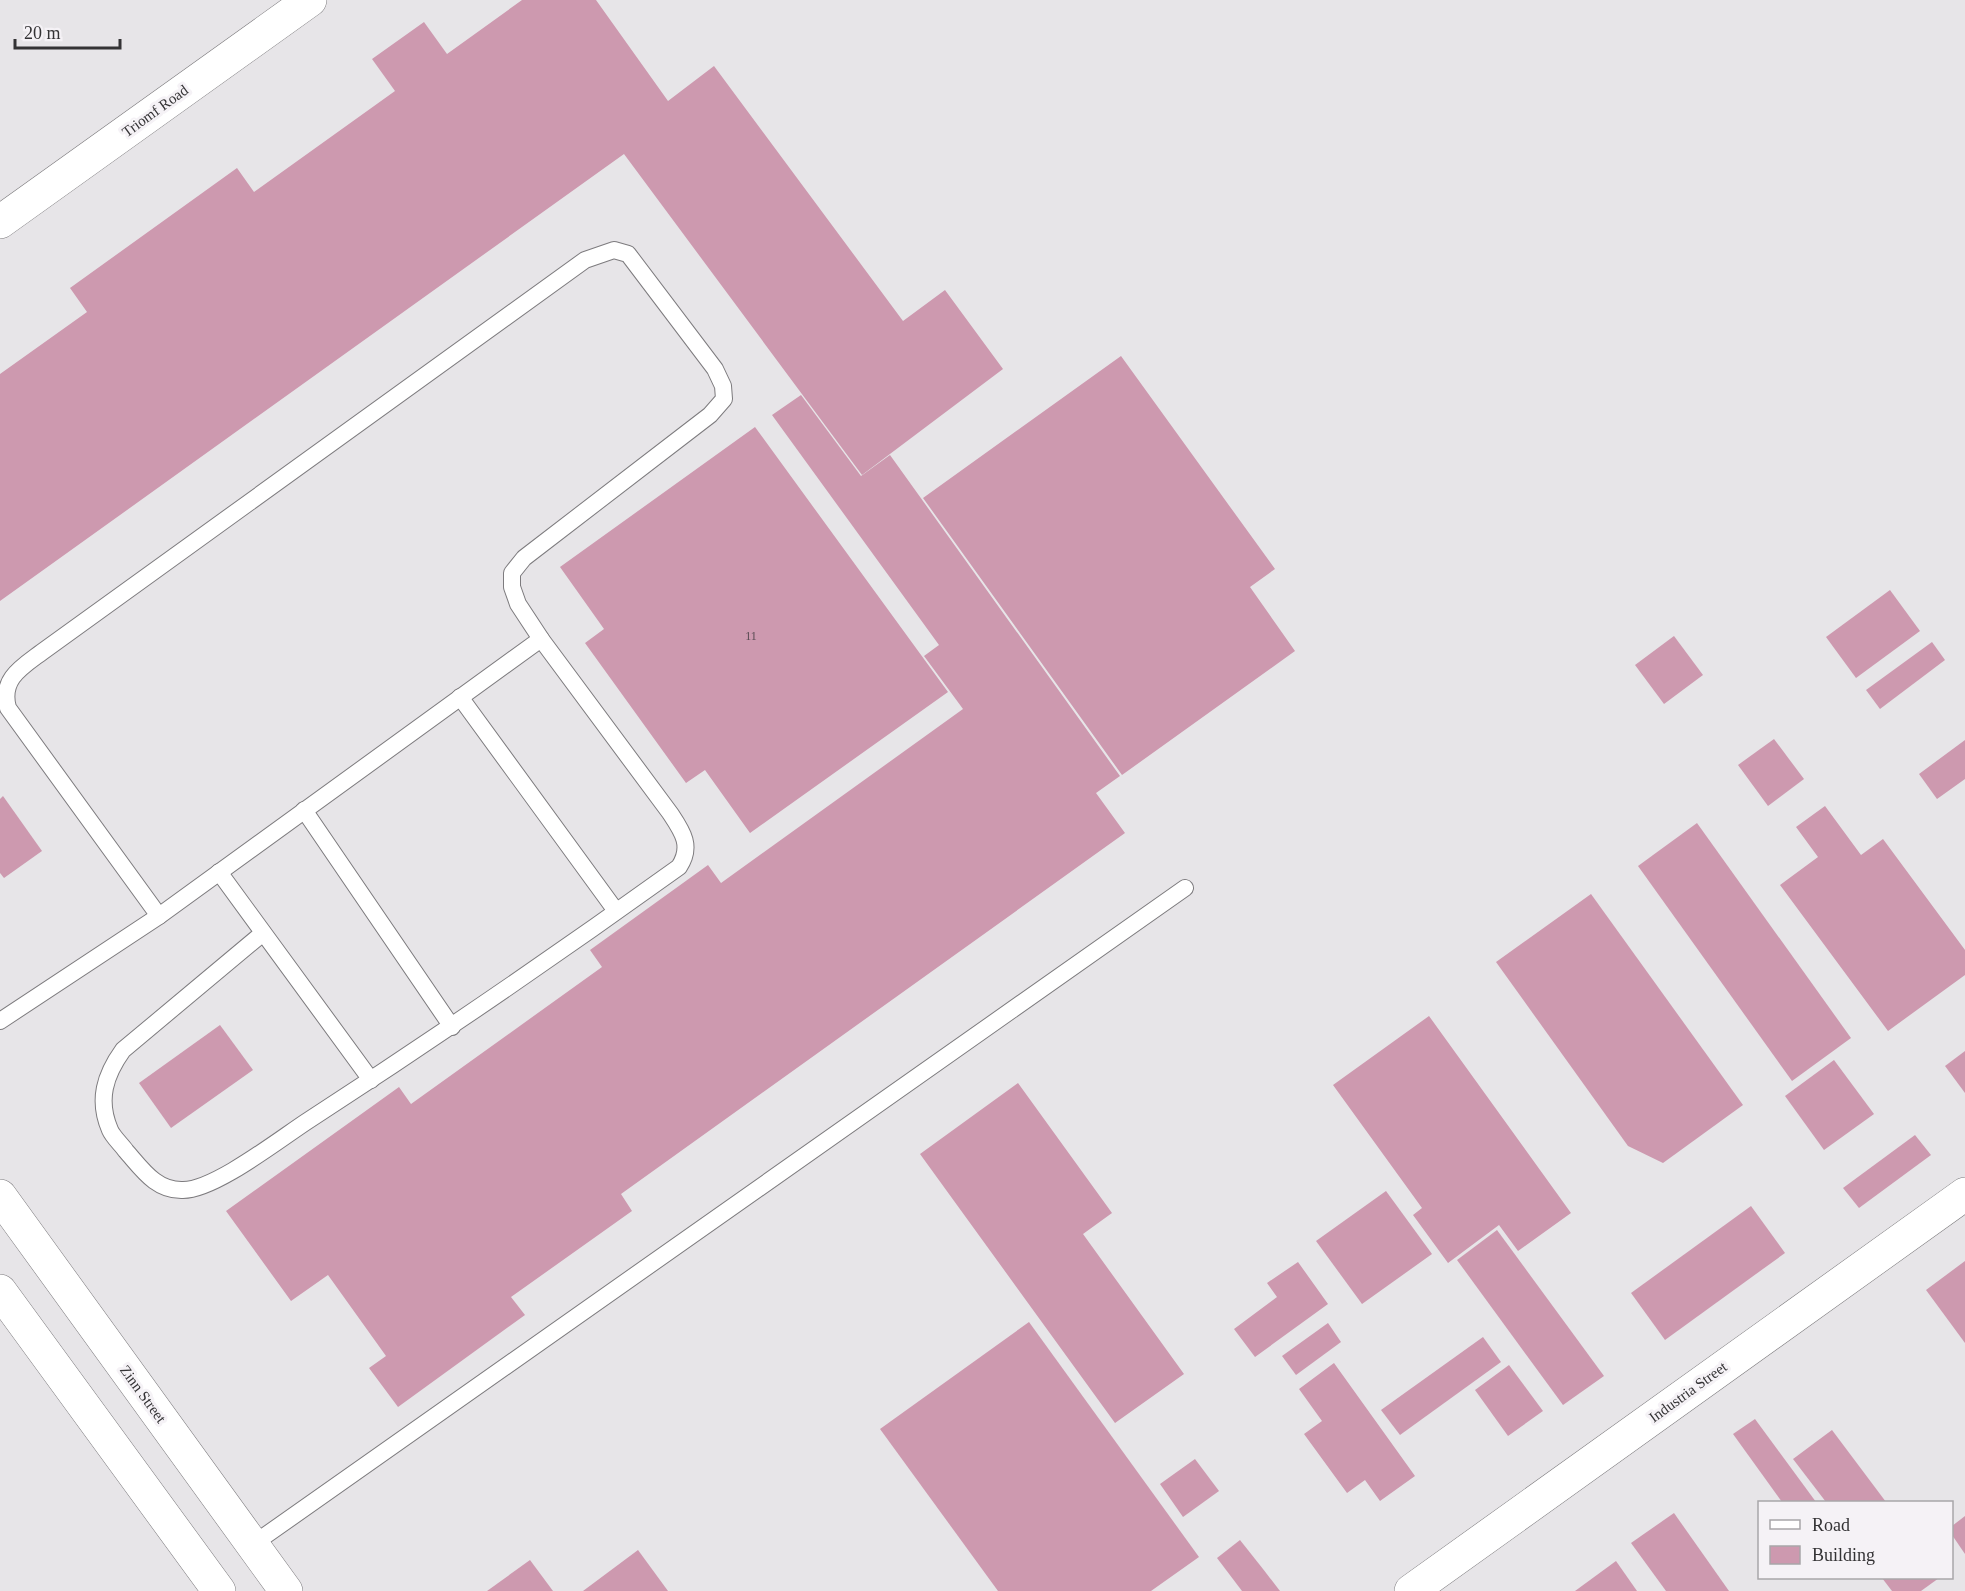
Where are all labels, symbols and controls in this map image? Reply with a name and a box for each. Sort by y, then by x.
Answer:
scale bar [15,12,120,50]
text: 20 m [24,23,61,43]
street label: Triomf Road [119,81,191,140]
house number: 11 [745,629,757,643]
street label: Industria Street [1646,1358,1731,1426]
street label: Zinn Street [117,1362,170,1427]
legend [1758,1501,1953,1579]
text: Road [1812,1515,1850,1535]
text: Building [1812,1545,1875,1565]

